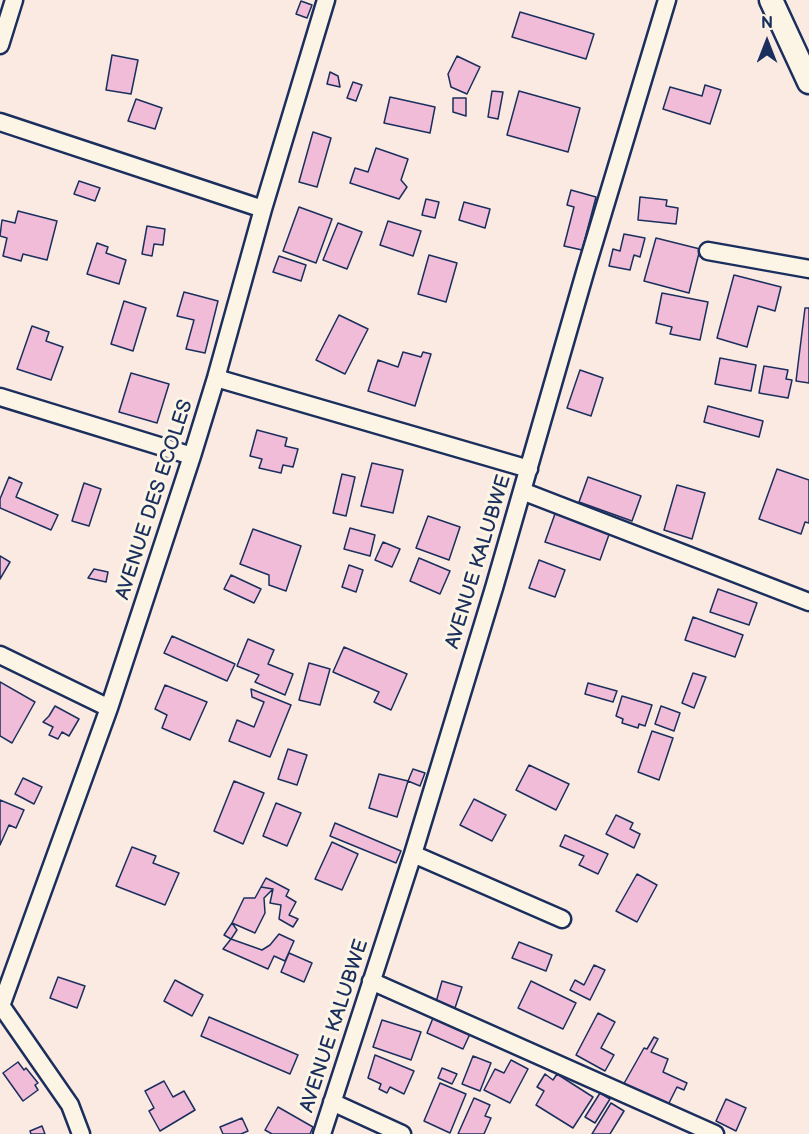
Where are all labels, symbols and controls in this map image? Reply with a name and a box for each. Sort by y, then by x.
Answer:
north arrow [737,12,797,72]
text: N [761,14,773,33]
street label: AVENUE DES ECOLES [111,397,199,603]
street label: AVENUE KALUBWE [441,472,517,652]
street label: AVENUE KALUBWE [296,936,374,1116]

